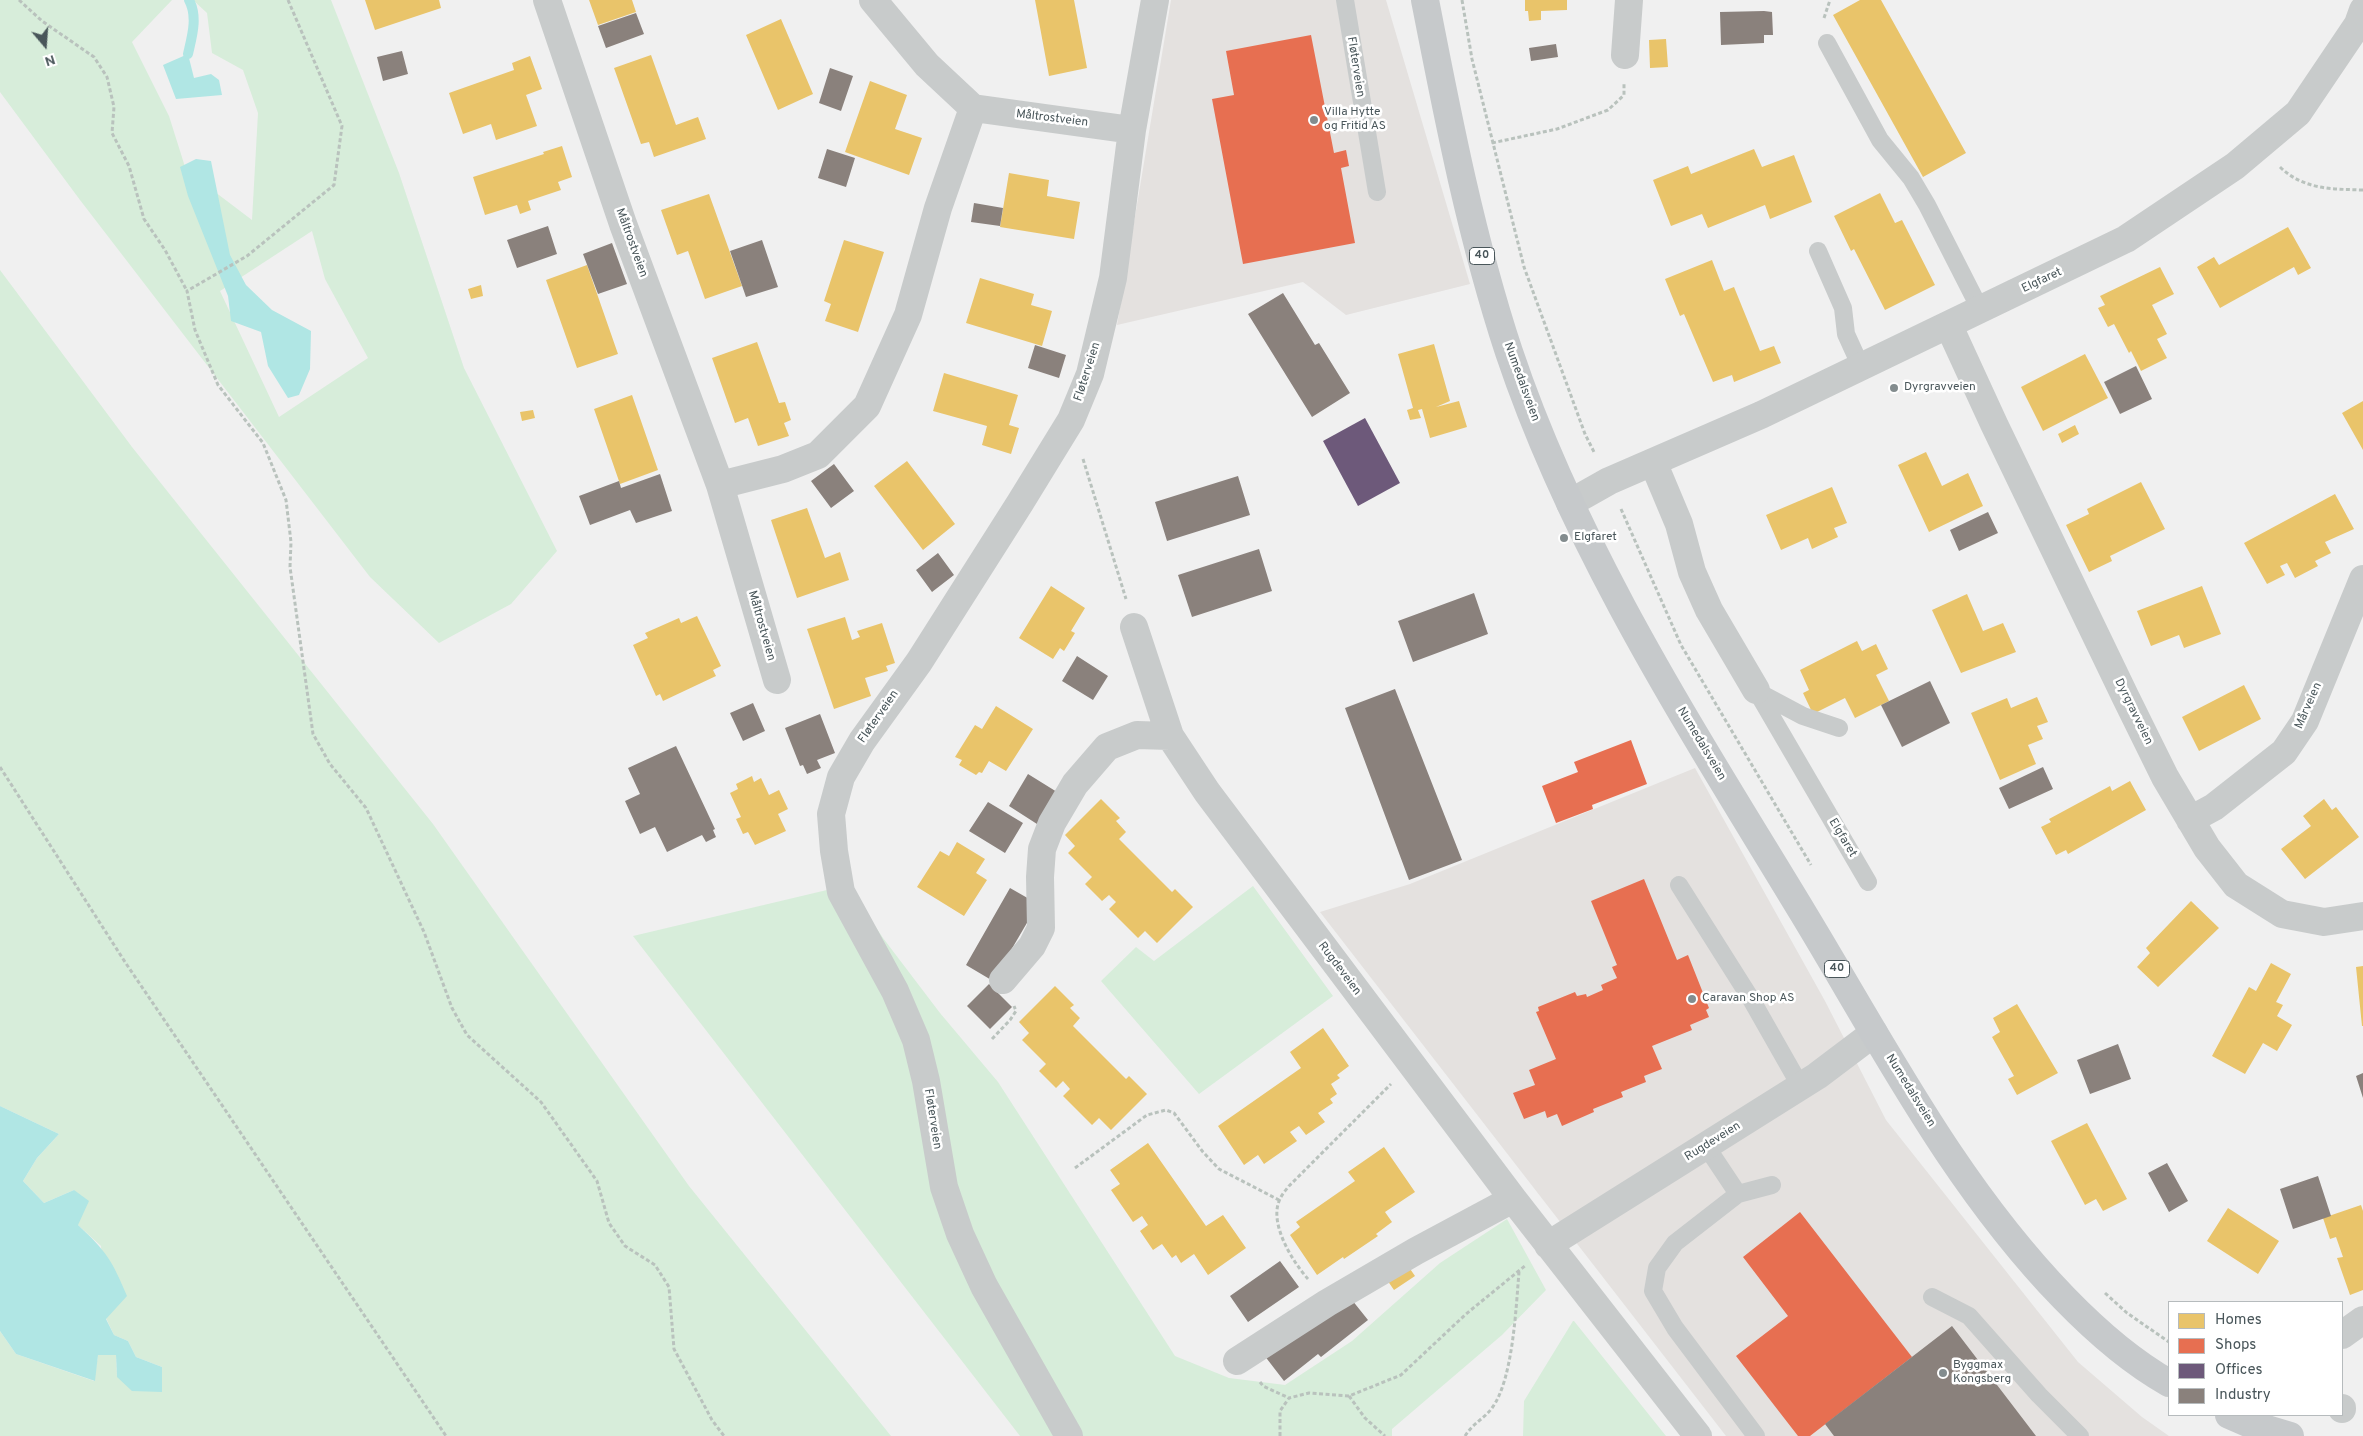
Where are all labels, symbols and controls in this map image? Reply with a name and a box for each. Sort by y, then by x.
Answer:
north arrow [20,20,70,70]
street label: Fløterveien [1343,36,1367,98]
text: N [42,50,57,69]
place label: Villa Hytte og Fritid AS [1324,106,1386,134]
street label: Måltrostveien [1015,107,1089,131]
marker: Villa Hytte og Fritid AS [1308,114,1320,126]
street label: Måltrostveien [612,206,650,280]
road number: 40 [1470,248,1494,264]
street label: Elgfaret [2020,265,2064,297]
street label: Fløterveien [1072,341,1104,403]
street label: Numedalsveien [1500,341,1542,423]
place label: Dyrgravveien [1904,381,1976,395]
marker: Dyrgravveien [1888,382,1900,394]
place label: Elgfaret [1574,531,1617,545]
marker: Elgfaret [1558,532,1570,544]
street label: Måltrostveien [744,589,778,663]
street label: Dyrgravveien [2111,677,2155,747]
street label: Mårveien [2292,681,2326,731]
street label: Fløterveien [856,688,902,746]
street label: Numedalsveien [1673,705,1729,783]
street label: Elgfaret [1825,816,1859,860]
street label: Rugdeveien [1314,939,1364,999]
road number: 40 [1824,961,1850,978]
place label: Caravan Shop AS [1702,992,1794,1006]
marker: Caravan Shop AS [1686,993,1698,1005]
street label: Numedalsveien [1882,1052,1938,1130]
street label: Fløterveien [920,1088,944,1150]
street label: Rugdeveien [1682,1119,1744,1165]
legend [2168,1301,2343,1416]
text: Homes [2215,1311,2262,1330]
text: Shops [2215,1336,2256,1355]
place label: Byggmax Kongsberg [1953,1359,2011,1387]
text: Offices [2215,1361,2262,1380]
marker: Byggmax Kongsberg [1937,1367,1949,1379]
text: Industry [2215,1386,2271,1405]

